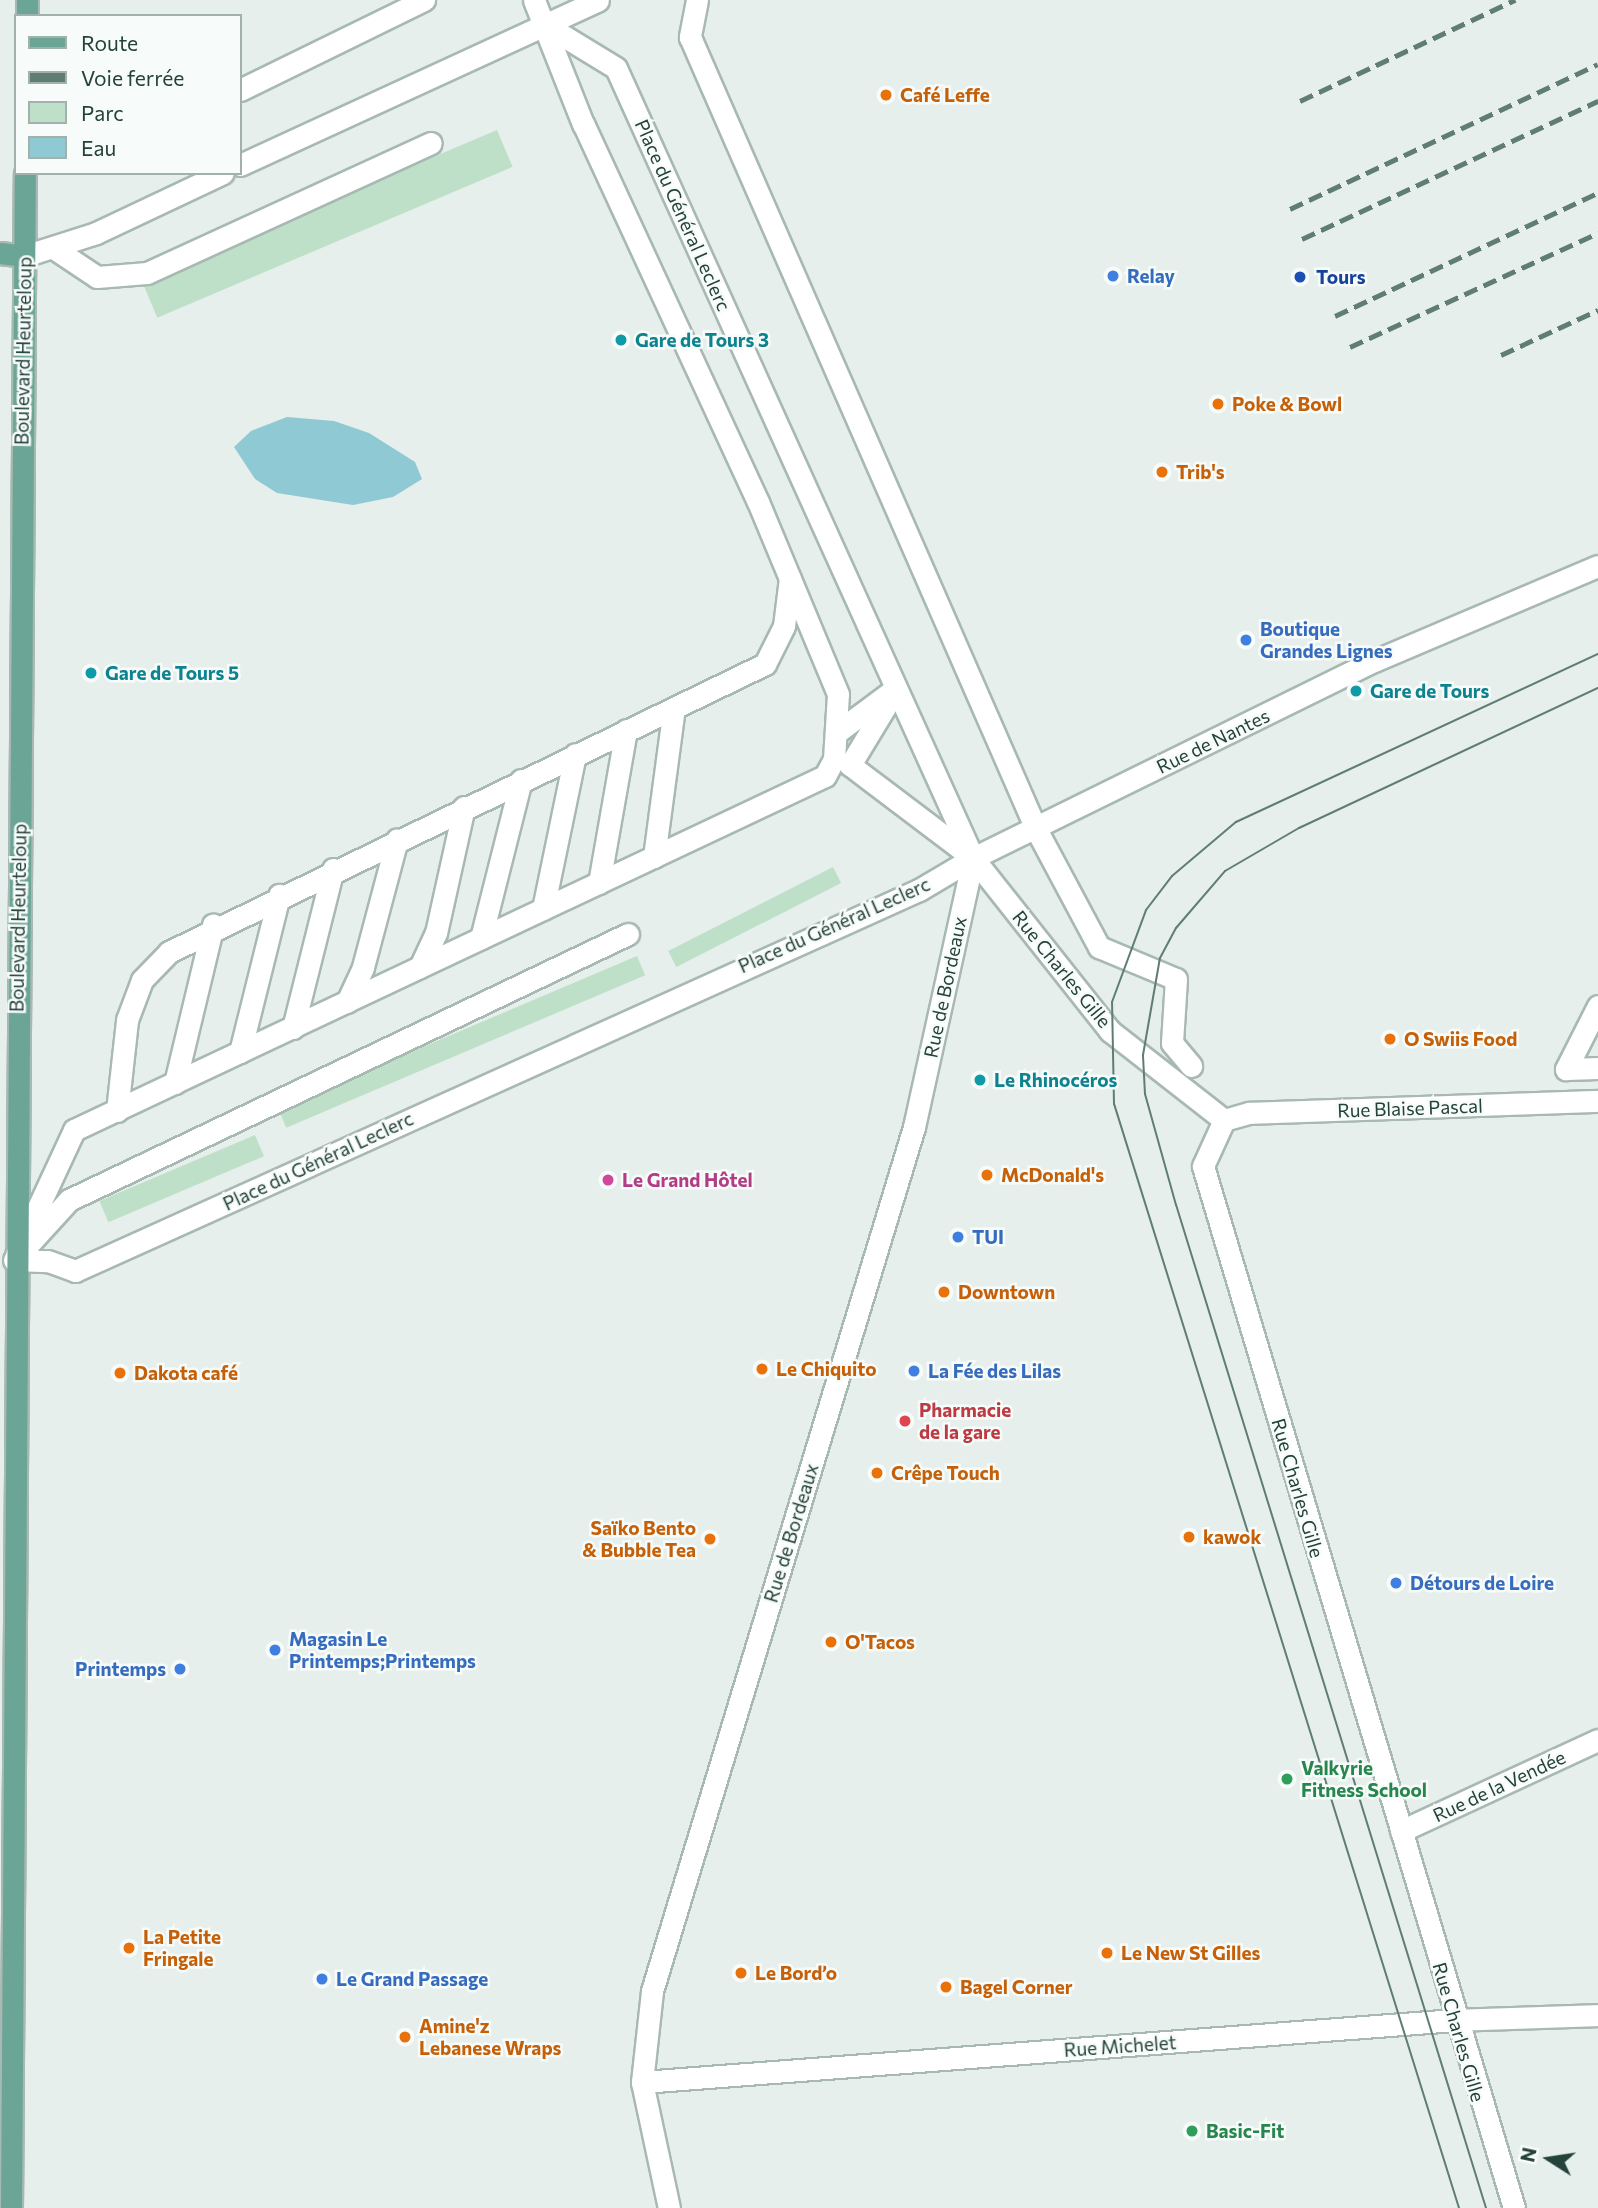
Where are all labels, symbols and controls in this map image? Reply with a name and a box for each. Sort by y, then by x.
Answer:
legend [14,14,242,175]
text: Route [81,30,138,55]
text: Voie ferrée [81,65,184,90]
place label: Café Leffe [900,84,990,106]
marker: Café Leffe [878,87,894,103]
text: Parc [81,100,124,125]
street label: Place du Général Leclerc [630,116,736,314]
text: Eau [81,135,116,160]
street label: Boulevard Heurteloup [10,257,36,445]
place label: Relay [1127,265,1175,287]
place label: Tours [1316,266,1365,288]
marker: Tours [1290,267,1310,287]
marker: Relay [1105,268,1121,284]
place label: Gare de Tours 3 [635,329,769,351]
marker: Gare de Tours 3 [613,332,629,348]
place label: Poke & Bowl [1232,393,1342,415]
marker: Poke & Bowl [1210,396,1226,412]
place label: Trib's [1176,461,1225,483]
marker: Trib's [1154,464,1170,480]
place label: Boutique Grandes Lignes [1260,618,1393,662]
marker: Boutique Grandes Lignes [1238,632,1254,648]
place label: Gare de Tours 5 [105,662,239,684]
marker: Gare de Tours 5 [83,665,99,681]
place label: Gare de Tours [1370,680,1489,702]
marker: Gare de Tours [1348,683,1364,699]
street label: Rue de Nantes [1153,704,1273,778]
street label: Boulevard Heurteloup [5,824,31,1012]
street label: Place du Général Leclerc [735,872,933,978]
street label: Rue Charles Gille [1008,906,1116,1032]
street label: Rue de Bordeaux [919,914,971,1060]
place label: O Swiis Food [1404,1028,1517,1050]
marker: O Swiis Food [1382,1031,1398,1047]
place label: Le Rhinocéros [994,1069,1117,1091]
marker: Le Rhinocéros [972,1072,988,1088]
street label: Rue Blaise Pascal [1337,1094,1483,1122]
street label: Place du Général Leclerc [219,1107,417,1215]
place label: McDonald's [1001,1164,1104,1186]
marker: McDonald's [979,1167,995,1183]
place label: Le Grand Hôtel [622,1169,753,1191]
marker: Le Grand Hôtel [600,1172,616,1188]
place label: TUI [972,1226,1004,1248]
marker: TUI [950,1229,966,1245]
place label: Downtown [958,1281,1055,1303]
marker: Downtown [936,1284,952,1300]
place label: Le Chiquito [776,1358,877,1380]
place label: La Fée des Lilas [928,1360,1061,1382]
marker: Le Chiquito [754,1361,770,1377]
place label: Dakota café [134,1362,238,1384]
marker: La Fée des Lilas [906,1363,922,1379]
marker: Dakota café [112,1365,128,1381]
place label: Pharmacie de la gare [919,1399,1011,1443]
marker: Pharmacie de la gare [897,1413,913,1429]
street label: Rue Charles Gille [1267,1416,1329,1560]
street label: Rue de Bordeaux [759,1461,823,1605]
place label: Crêpe Touch [891,1462,1000,1484]
marker: Crêpe Touch [869,1465,885,1481]
place label: Saïko Bento & Bubble Tea [582,1517,696,1561]
place label: kawok [1203,1526,1261,1548]
marker: kawok [1181,1529,1197,1545]
marker: Saïko Bento & Bubble Tea [702,1531,718,1547]
place label: Détours de Loire [1410,1572,1554,1594]
marker: Détours de Loire [1388,1575,1404,1591]
place label: Magasin Le Printemps;Printemps [289,1628,476,1672]
place label: O'Tacos [845,1631,915,1653]
marker: O'Tacos [823,1634,839,1650]
marker: Magasin Le Printemps;Printemps [267,1642,283,1658]
place label: Printemps [75,1658,166,1680]
marker: Printemps [172,1661,188,1677]
street label: Rue de la Vendée [1429,1745,1569,1827]
place label: Valkyrie Fitness School [1301,1757,1427,1801]
marker: Valkyrie Fitness School [1279,1771,1295,1787]
place label: La Petite Fringale [143,1926,221,1970]
marker: La Petite Fringale [121,1940,137,1956]
place label: Le New St Gilles [1121,1942,1260,1964]
marker: Le New St Gilles [1099,1945,1115,1961]
street label: Rue Charles Gille [1428,1960,1490,2104]
place label: Le Bord’o [755,1962,837,1984]
marker: Le Bord’o [733,1965,749,1981]
place label: Le Grand Passage [336,1968,488,1990]
marker: Le Grand Passage [314,1971,330,1987]
place label: Bagel Corner [960,1976,1073,1998]
marker: Bagel Corner [938,1979,954,1995]
place label: Amine'z Lebanese Wraps [419,2015,561,2059]
marker: Amine'z Lebanese Wraps [397,2029,413,2045]
street label: Rue Michelet [1063,2031,1177,2061]
place label: Basic-Fit [1206,2120,1284,2142]
marker: Basic-Fit [1184,2123,1200,2139]
north arrow [1514,2124,1584,2194]
text: N [1515,2145,1541,2164]

